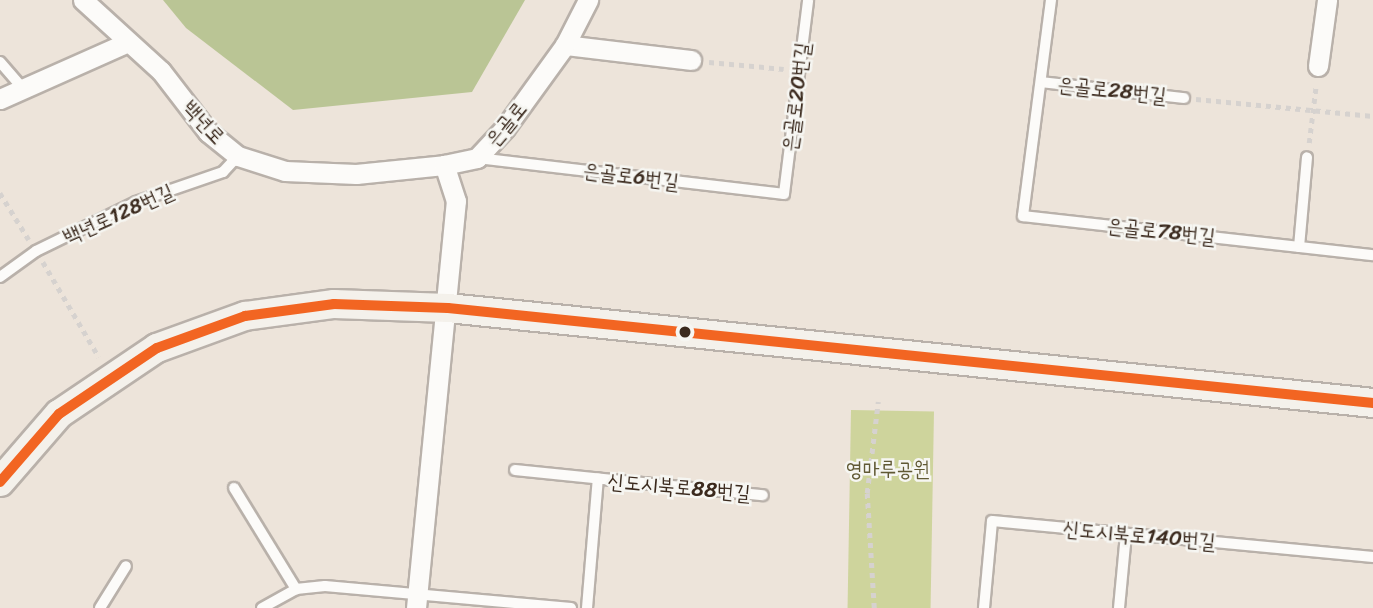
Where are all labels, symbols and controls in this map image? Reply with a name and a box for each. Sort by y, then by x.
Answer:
street label: 은골로20번길 [777,41,815,153]
street label: 은골로28번길 [1056,72,1168,108]
street label: 백년로 [177,95,231,149]
street label: 은골로 [480,96,532,152]
street label: 은골로6번길 [582,158,680,194]
street label: 백년로128번길 [59,178,177,250]
street label: 은골로78번길 [1105,213,1217,249]
unlabelled marker [678,325,692,339]
park label: 영마루공원 [846,456,930,482]
street label: 신도시북로88번길 [606,468,752,506]
street label: 신도시북로140번길 [1061,516,1217,554]

